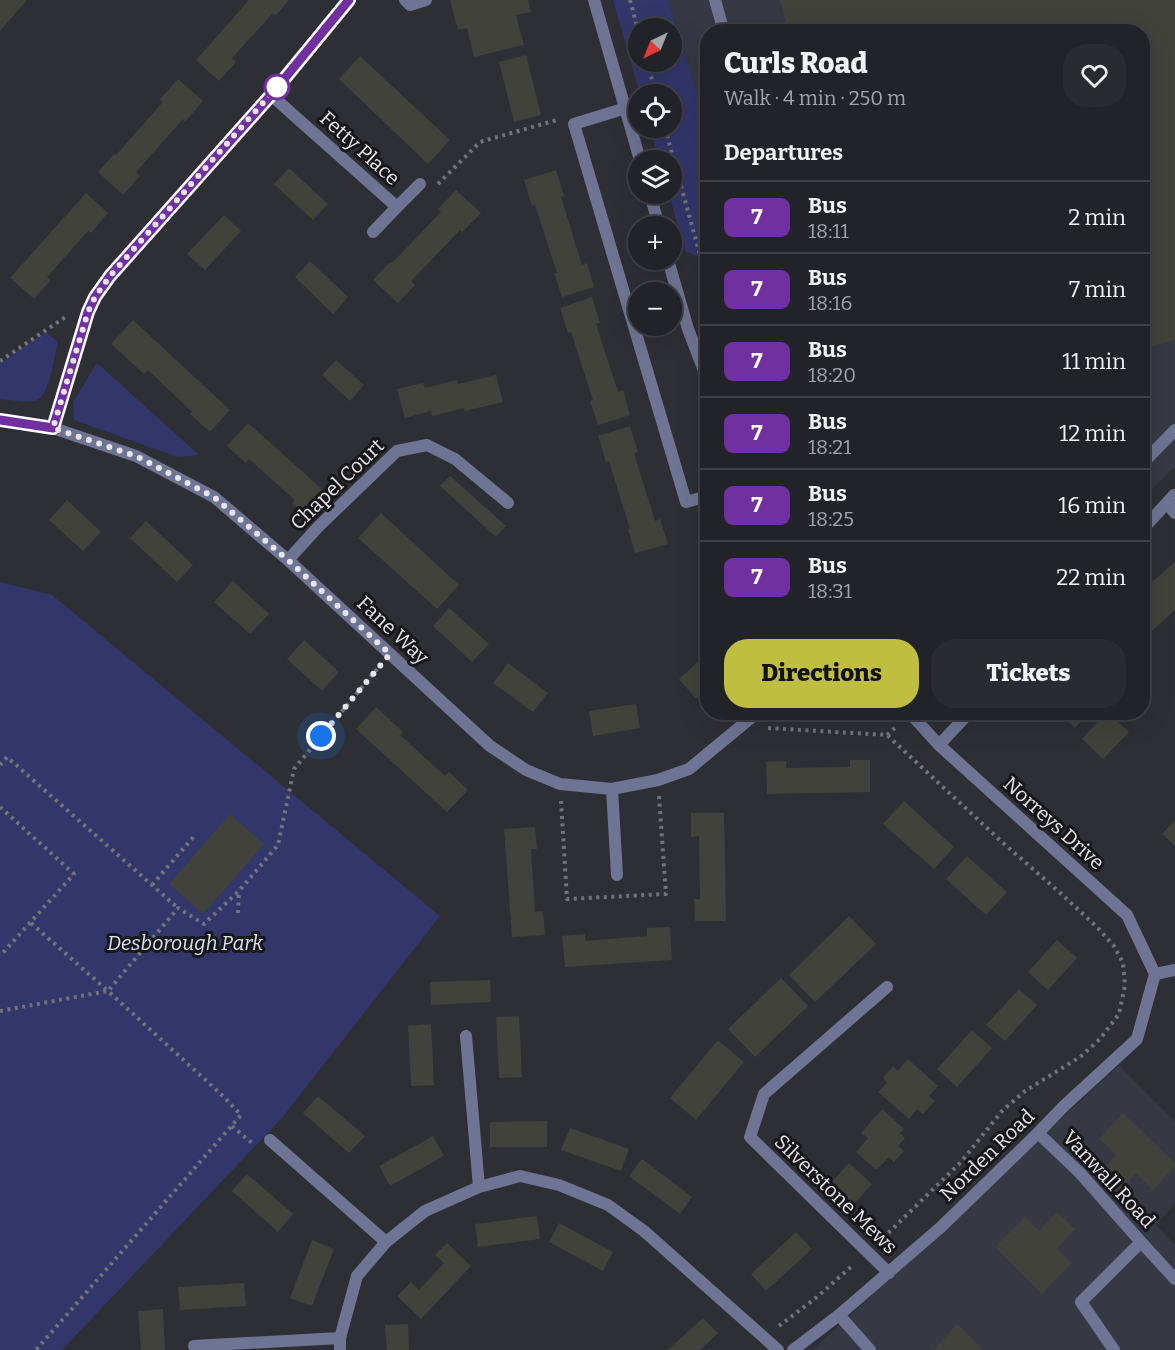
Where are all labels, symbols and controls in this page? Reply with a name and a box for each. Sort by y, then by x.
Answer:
north arrow [628,18,682,72]
map controls [628,18,682,336]
button: heart [1063,44,1126,107]
text: Curls Road [724,47,867,80]
unlabelled marker [264,74,290,100]
button: locate [628,84,682,138]
text: Walk · 4 min · 250 m [724,86,906,110]
street label: Fetty Place [315,106,405,190]
text: Departures [724,139,843,166]
button: layers [628,150,682,204]
text: Bus [808,192,847,219]
text: 7 [751,204,763,230]
text: 2 min [1068,204,1126,231]
button: + [628,216,682,270]
text: 18:11 [808,219,849,243]
text: Bus [808,264,847,291]
text: 7 [751,276,763,302]
text: 7 min [1069,276,1126,303]
button: − [628,282,682,336]
text: 18:16 [808,291,852,315]
text: Bus [808,336,847,363]
text: 7 [751,348,763,374]
text: 11 min [1062,348,1126,375]
text: 18:20 [808,363,856,387]
text: Bus [808,408,847,435]
text: 7 [751,420,763,446]
text: 12 min [1059,420,1126,447]
street label: Chapel Court [285,433,389,535]
text: 18:21 [808,435,851,459]
text: Bus [808,480,847,507]
text: 7 [751,492,763,518]
text: 16 min [1058,492,1126,519]
text: 18:25 [808,507,854,531]
text: Bus [808,552,847,579]
text: 7 [751,564,763,590]
text: 22 min [1056,564,1126,591]
text: 18:31 [808,579,852,603]
street label: Fane Way [352,591,434,669]
button: Directions [724,639,919,708]
button: Tickets [931,639,1126,708]
your location [306,721,336,751]
street label: Norreys Drive [999,771,1109,875]
park label: Desborough Park [107,931,263,955]
street label: Norden Road [935,1104,1039,1206]
street label: Vanwall Road [1058,1125,1160,1233]
street label: Silverstone Mews [770,1129,902,1259]

